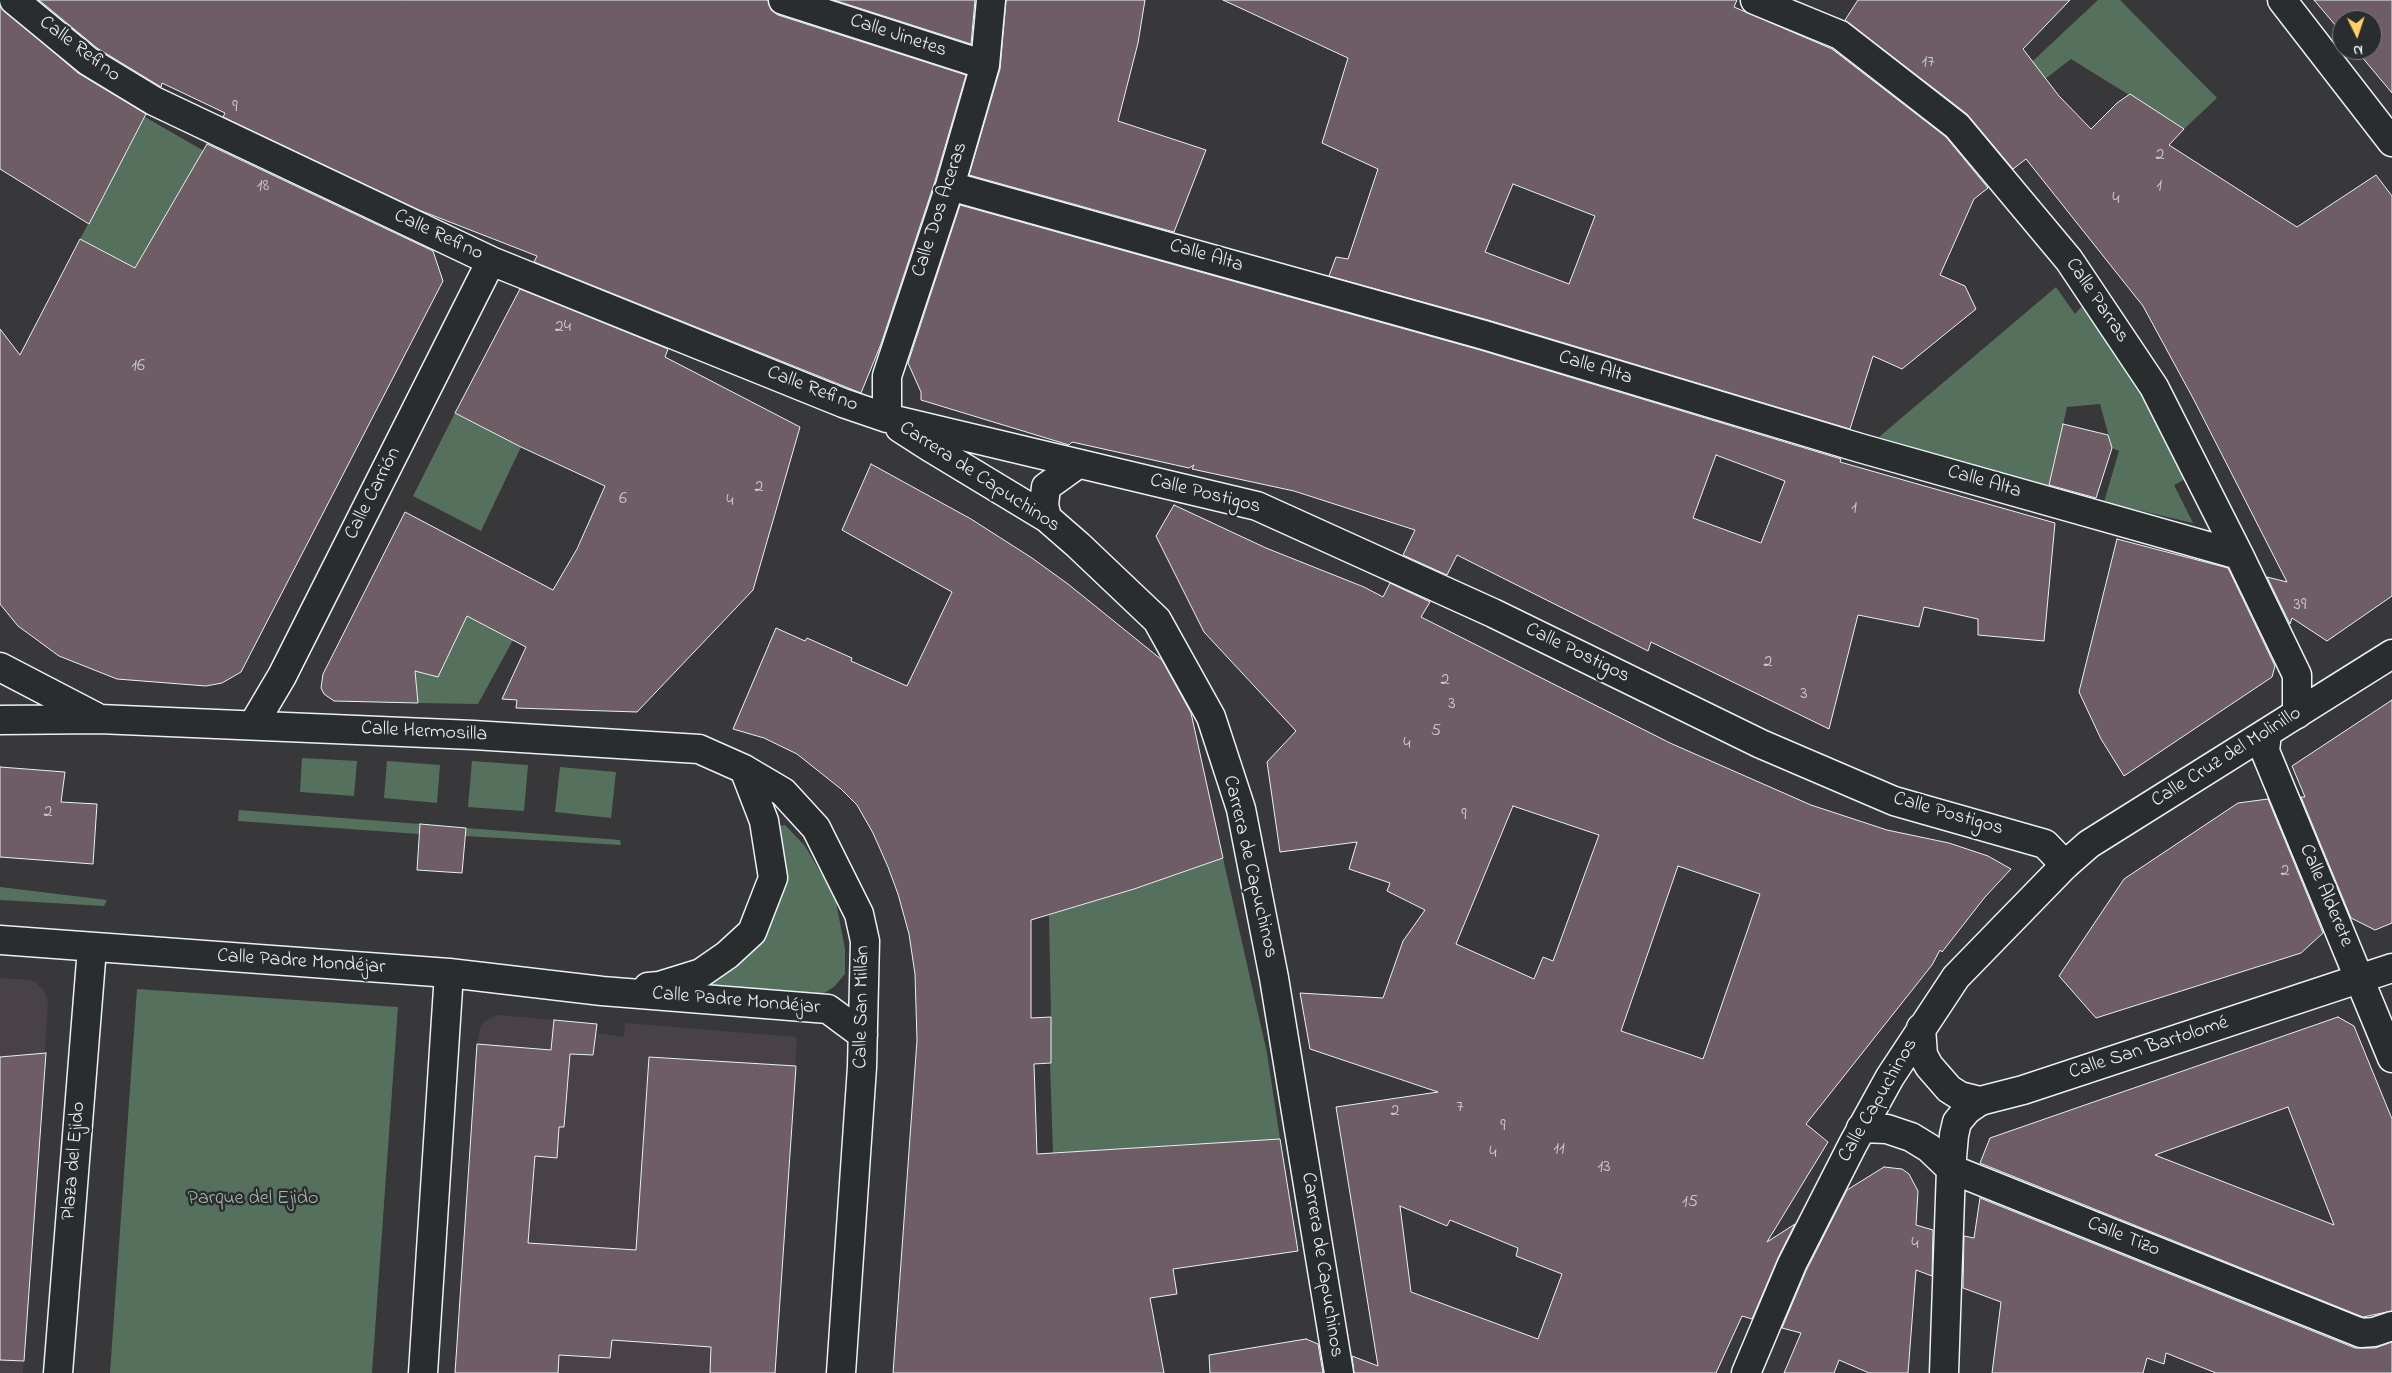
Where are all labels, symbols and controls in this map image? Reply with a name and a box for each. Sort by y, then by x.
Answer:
street label: Calle Jinetes [847,10,949,64]
north arrow [2332,10,2382,60]
street label: Calle Refino [34,12,124,88]
text: N [2353,39,2363,60]
house number: 17 [1921,52,1935,74]
house number: 9 [232,97,238,119]
street label: Calle Dos Aceras [908,140,974,280]
house number: 2 [2156,145,2164,167]
house number: 18 [257,176,269,198]
house number: 1 [2156,176,2162,198]
house number: 4 [2112,189,2120,211]
street label: Calle Refino [390,205,486,267]
street label: Calle Alta [1166,235,1246,279]
street label: Calle Parras [2059,254,2133,348]
house number: 24 [555,317,571,339]
street label: Calle Alta [1555,346,1635,392]
house number: 16 [131,356,145,378]
street label: Calle Refino [763,362,861,418]
street label: Carrera de Capuchinos [894,417,1064,539]
street label: Calle Carrión [340,444,408,544]
street label: Calle Alta [1944,461,2024,505]
street label: Calle Postigos [1147,470,1263,520]
house number: 2 [755,477,763,499]
house number: 6 [619,489,627,511]
house number: 4 [726,491,734,513]
house number: 1 [1851,498,1857,520]
house number: 39 [2294,595,2306,617]
street label: Calle Postigos [1521,618,1633,690]
house number: 2 [1764,652,1772,674]
house number: 2 [1441,670,1449,692]
house number: 3 [1800,684,1808,706]
house number: 3 [1448,694,1456,716]
street label: Calle Cruz del Molinillo [2148,702,2306,814]
street label: Calle Hermosilla [360,718,488,748]
house number: 5 [1431,721,1441,743]
house number: 4 [1403,734,1411,756]
street label: Carrera de Capuchinos [1216,773,1282,961]
street label: Calle Postigos [1890,788,2006,842]
house number: 2 [44,802,52,824]
house number: 9 [1461,805,1467,827]
street label: Calle Alderete [2293,841,2357,951]
house number: 2 [2281,861,2289,883]
street label: Calle Padre Mondéjar [216,945,386,981]
street label: Calle San Millán [850,945,876,1069]
street label: Calle Padre Mondéjar [651,983,821,1021]
street label: Calle San Bartolomé [2066,1012,2232,1086]
street label: Calle Capuchinos [1834,1035,1924,1167]
house number: 7 [1456,1097,1464,1119]
street label: Plaza del Ejido [58,1101,92,1221]
house number: 2 [1391,1101,1399,1123]
house number: 9 [1500,1116,1506,1138]
house number: 11 [1553,1139,1565,1161]
house number: 4 [1489,1143,1497,1165]
house number: 13 [1597,1157,1611,1179]
street label: Carrera de Capuchinos [1295,1171,1347,1359]
park label: Parque del Ejido [188,1188,318,1212]
house number: 15 [1682,1192,1698,1214]
street label: Calle Tizo [2083,1213,2163,1263]
house number: 4 [1911,1234,1919,1256]

